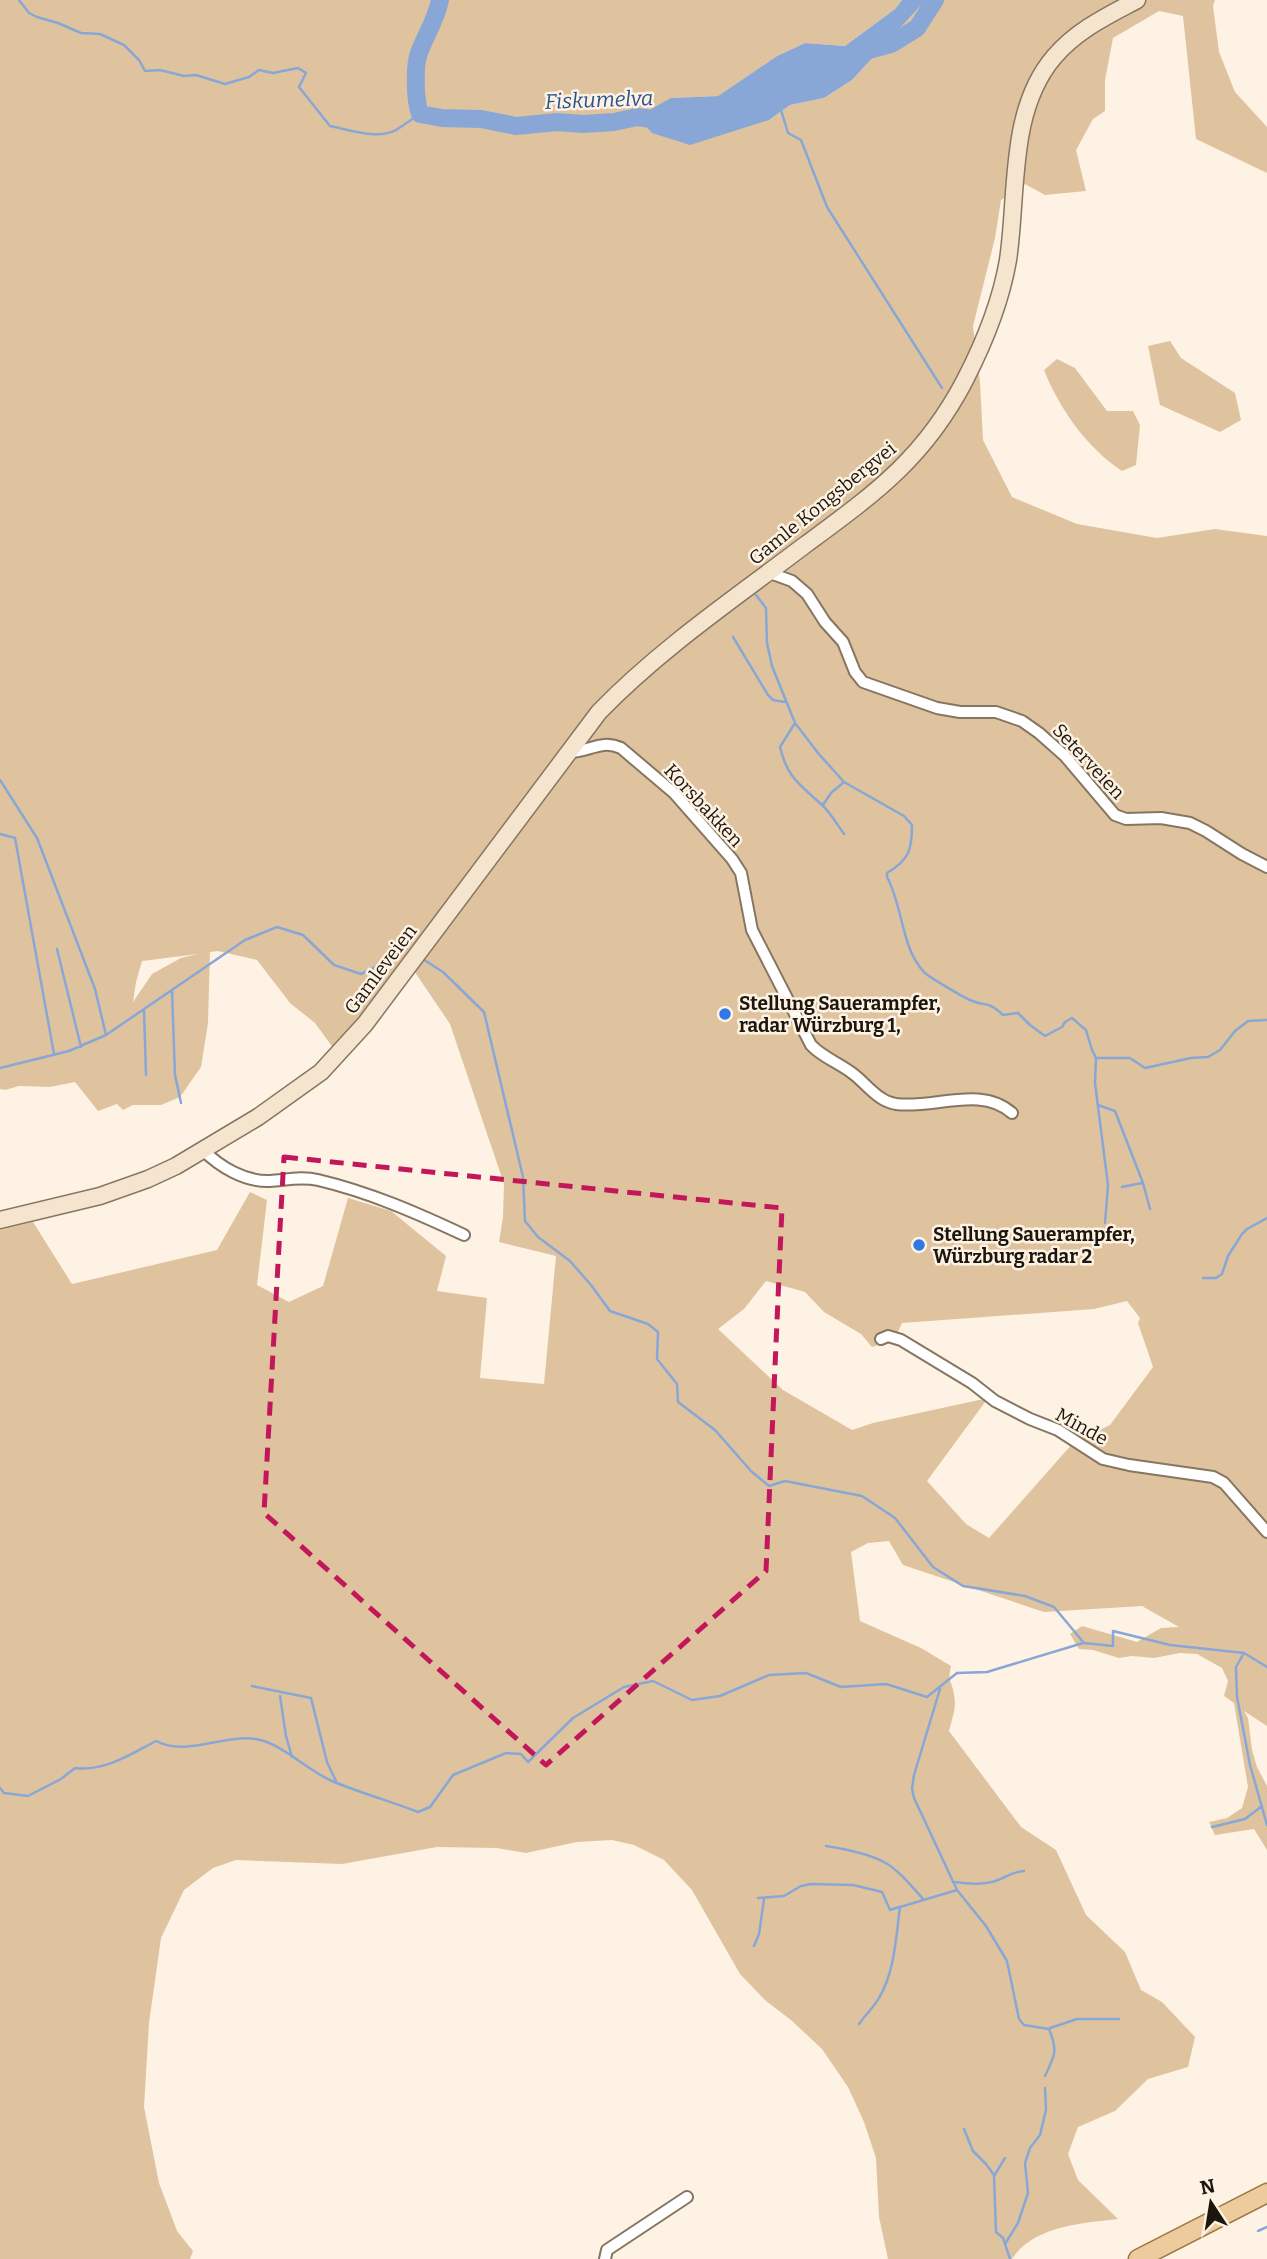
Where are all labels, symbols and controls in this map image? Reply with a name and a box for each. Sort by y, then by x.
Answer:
water label: Fiskumelva [544,85,654,115]
street label: Gamle Kongsbergvei [744,437,901,570]
street label: Seterveien [1048,719,1130,804]
street label: Korsbakken [659,759,748,852]
street label: Gamleveien [339,920,421,1019]
place label: Stellung Sauerampfer, radar Würzburg 1, [739,992,941,1037]
marker: Stellung Sauerampfer, radar Würzburg 1, [717,1006,733,1022]
place label: Stellung Sauerampfer, Würzburg radar 2 [933,1223,1135,1268]
marker: Stellung Sauerampfer, Würzburg radar 2 [911,1237,927,1253]
street label: Minde [1052,1403,1112,1450]
north arrow [1176,2168,1246,2238]
text: N [1198,2174,1217,2200]

